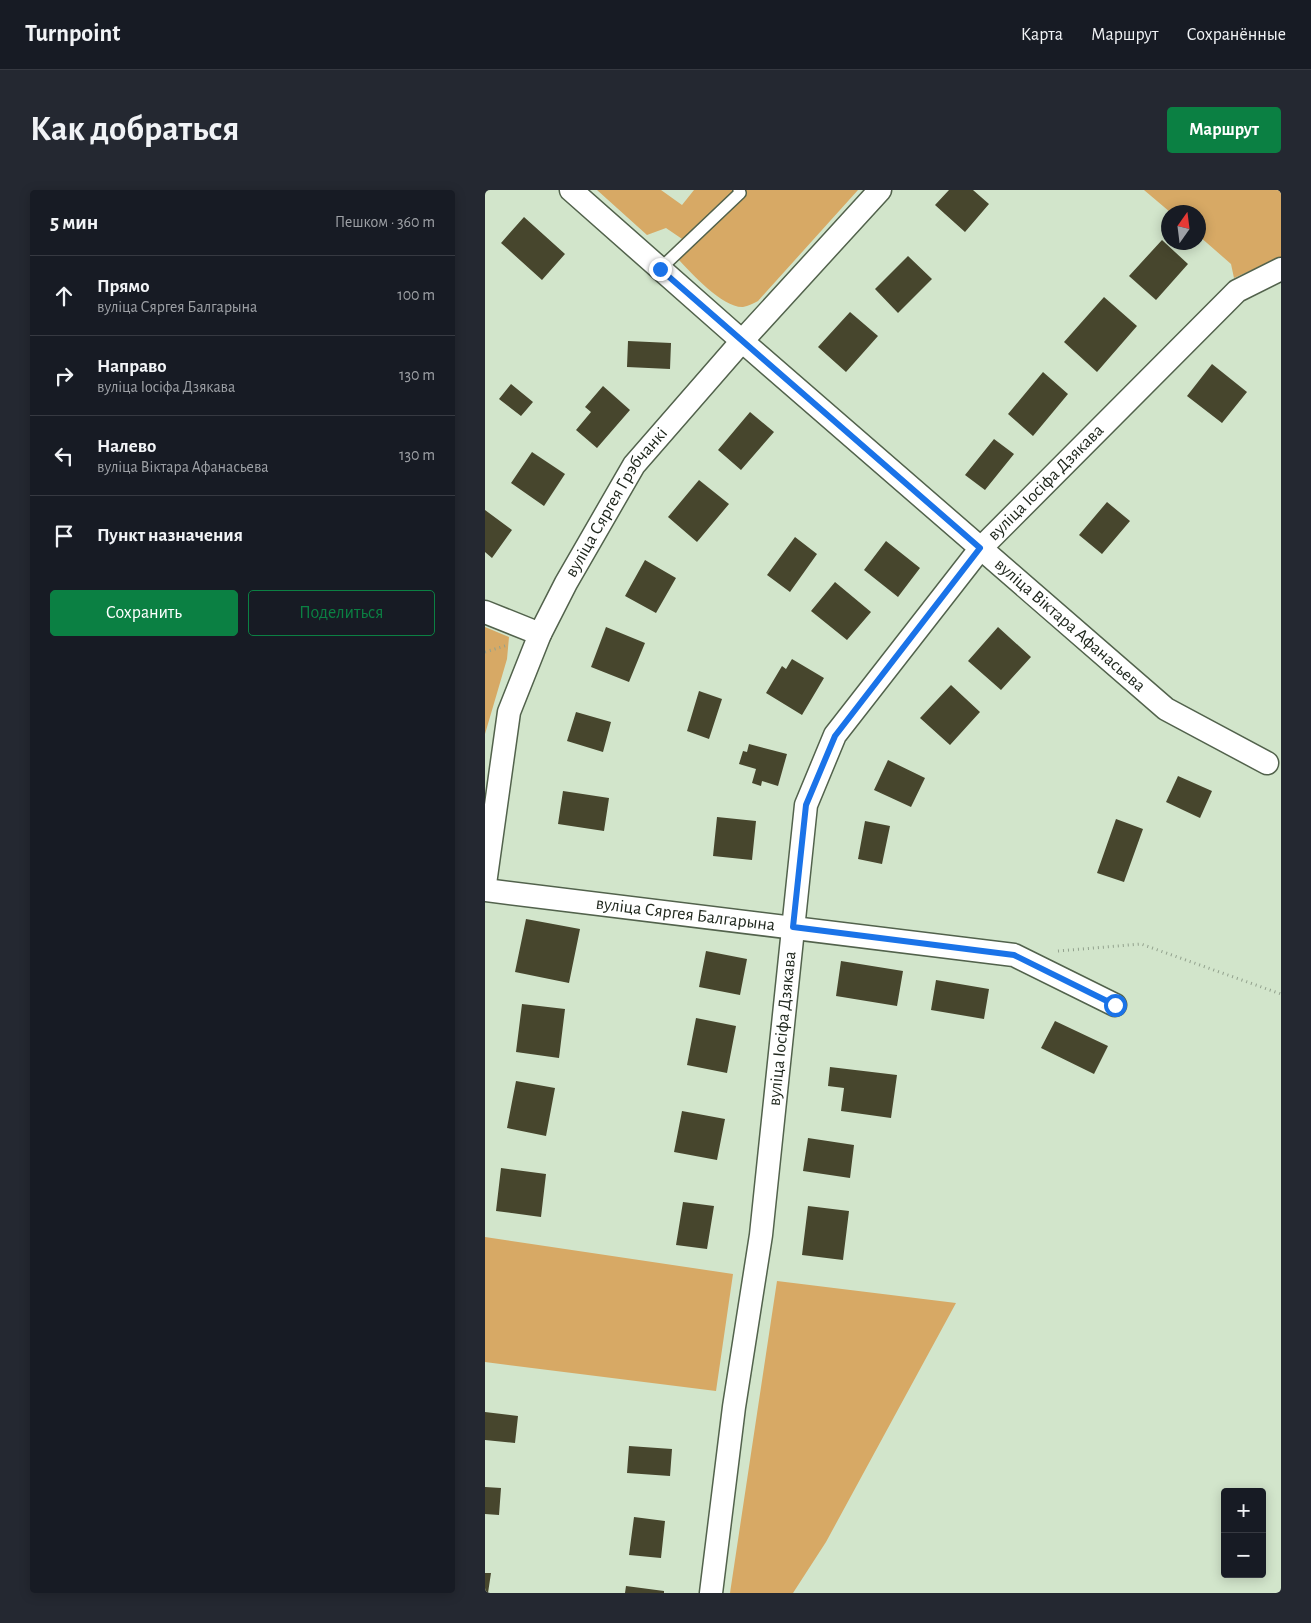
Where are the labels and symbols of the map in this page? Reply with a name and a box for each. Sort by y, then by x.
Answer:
north arrow [1161,205,1206,250]
route end [649,258,672,281]
street label: вуліца Іосіфа Дзякава [985,421,1107,544]
street label: вуліца Сяргея Грэбчанкі [562,424,671,580]
street label: вуліца Віктара Афанасьева [991,555,1149,696]
street label: вуліца Сяргея Балгарына [595,895,776,935]
street label: вуліца Іосіфа Дзякава [766,950,800,1107]
route start [1104,994,1127,1017]

